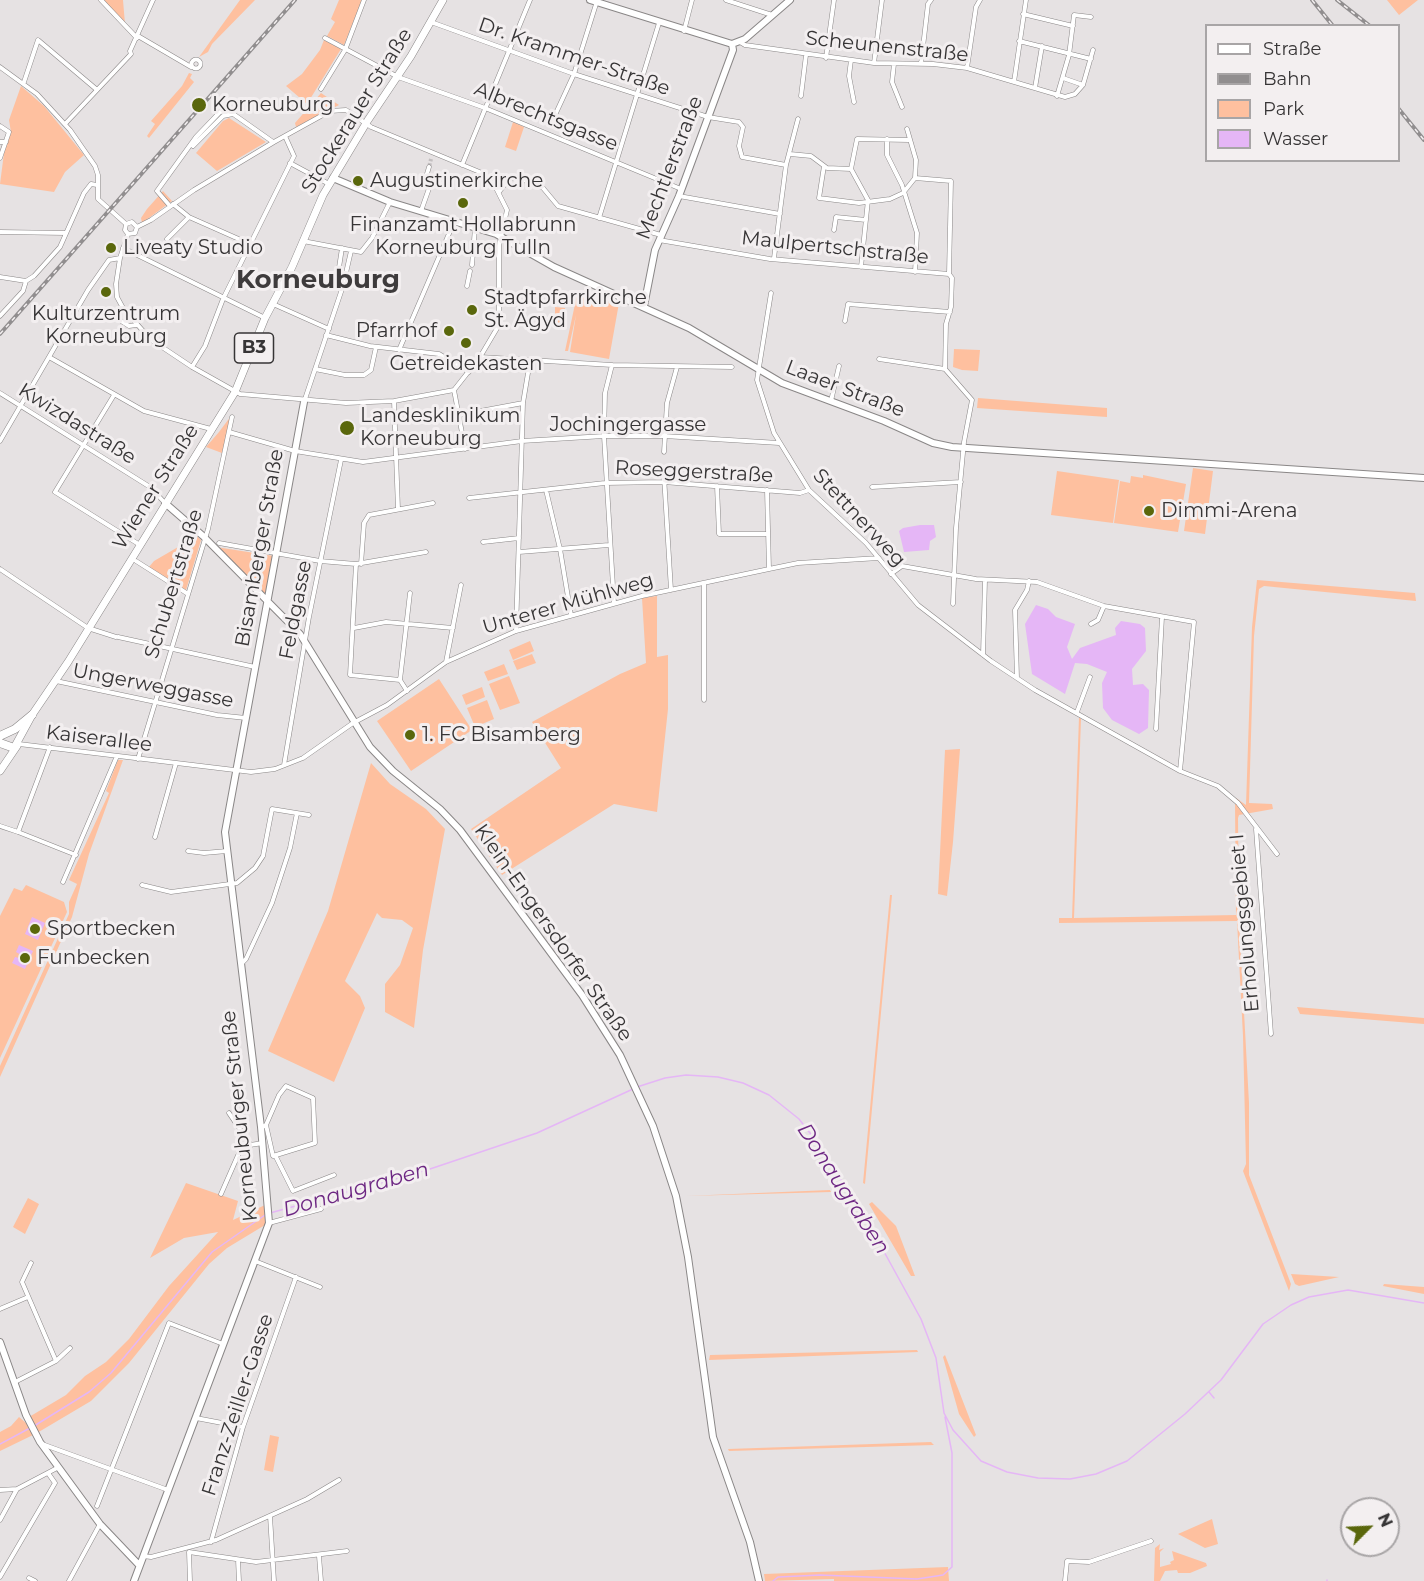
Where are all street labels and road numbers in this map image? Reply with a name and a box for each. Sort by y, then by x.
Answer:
street label: Dr. Krammer-Straße [475,13,673,101]
street label: Stockerauer Straße [296,24,418,198]
street label: Scheunenstraße [804,27,970,67]
street label: Albrechtsgasse [471,77,621,157]
street label: Mechtlerstraße [632,93,708,243]
street label: Maulpertschstraße [740,226,930,270]
road number: B3 [234,333,274,363]
street label: Laaer Straße [782,355,908,423]
street label: Kwizdastraße [14,378,140,470]
street label: Jochingergasse [550,413,706,437]
street label: Wiener Straße [108,420,204,554]
street label: Bisamberger Straße [231,447,289,649]
street label: Roseggerstraße [614,456,774,488]
street label: Stettnerweg [808,464,910,572]
street label: Schubertstraße [140,506,208,662]
street label: Feldgasse [275,558,317,662]
street label: Unterer Mühlweg [480,568,656,640]
street label: Ungerweggasse [70,659,236,713]
street label: Kaiserallee [44,721,154,757]
street label: Klein-Engersdorfer Straße [469,820,637,1046]
street label: Erholungsgebiet I [1225,833,1265,1013]
street label: Korneuburger Straße [217,1009,263,1223]
street label: Franz-Zeiller-Gasse [197,1311,279,1499]

